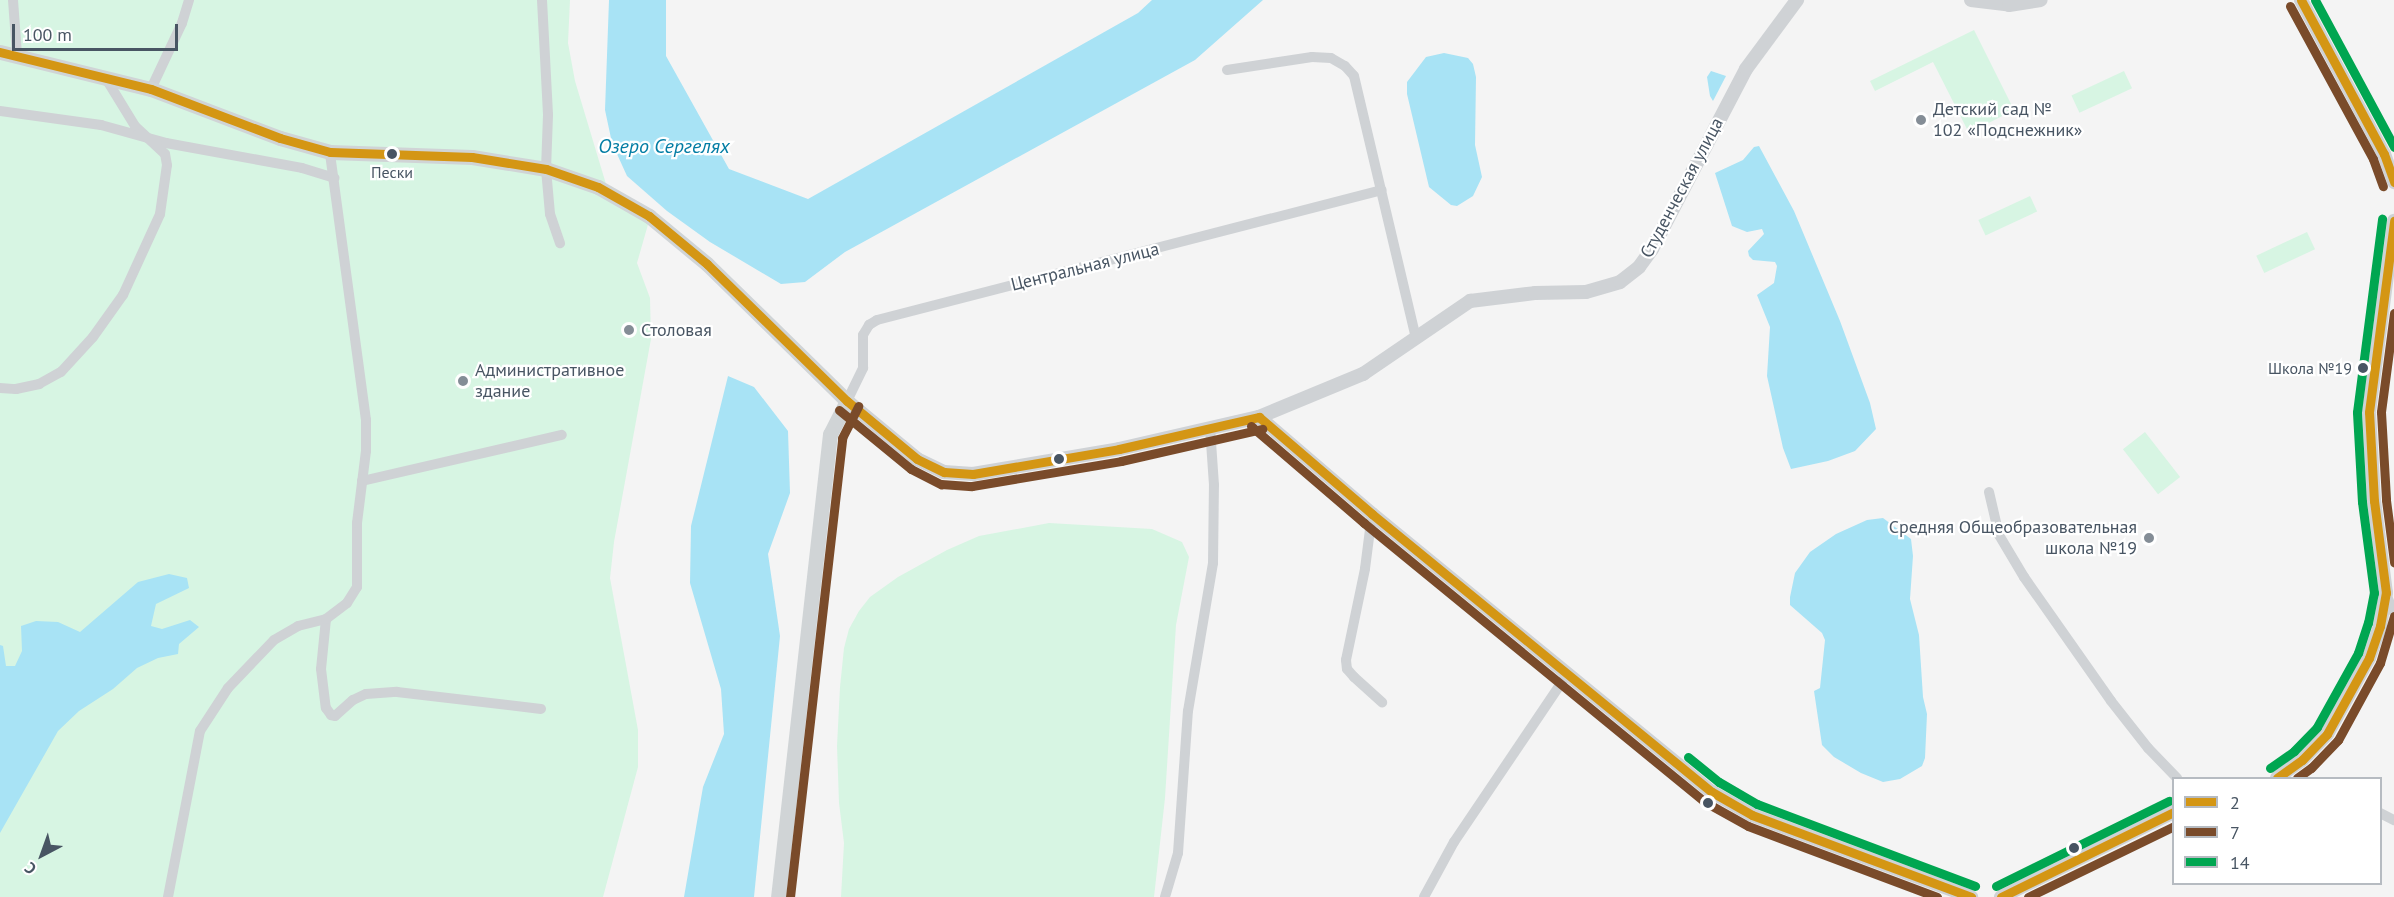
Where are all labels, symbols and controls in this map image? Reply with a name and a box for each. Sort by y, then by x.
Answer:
scale bar [15,12,182,50]
text: 100 m [23,23,72,46]
place label: Детский сад № 102 «Подснежник» [1933,99,2082,142]
marker: Детский сад № 102 «Подснежник» [1914,113,1928,127]
street label: Студенческая улица [1636,114,1728,262]
water label: Озеро Сергелях [598,134,730,158]
marker: Пески [386,148,398,160]
place label: Пески [371,162,413,182]
street label: Центральная улица [1009,238,1161,296]
place label: Столовая [641,319,712,341]
marker: Столовая [622,323,636,337]
place label: Школа №19 [2268,358,2352,378]
place label: Административное здание [475,360,624,403]
marker: Школа №19 [2357,362,2369,374]
marker: Административное здание [456,374,470,388]
unlabelled marker [1053,453,1065,465]
place label: Средняя Общеобразовательная школа №19 [1889,517,2137,560]
marker: Средняя Общеобразовательная школа №19 [2142,531,2156,545]
legend [2172,777,2382,885]
text: 2 [2230,791,2240,814]
unlabelled marker [1702,797,1714,809]
text: 7 [2230,821,2240,844]
north arrow [12,825,72,885]
unlabelled marker [2068,842,2080,854]
text: 14 [2230,851,2250,874]
text: С [20,858,40,879]

